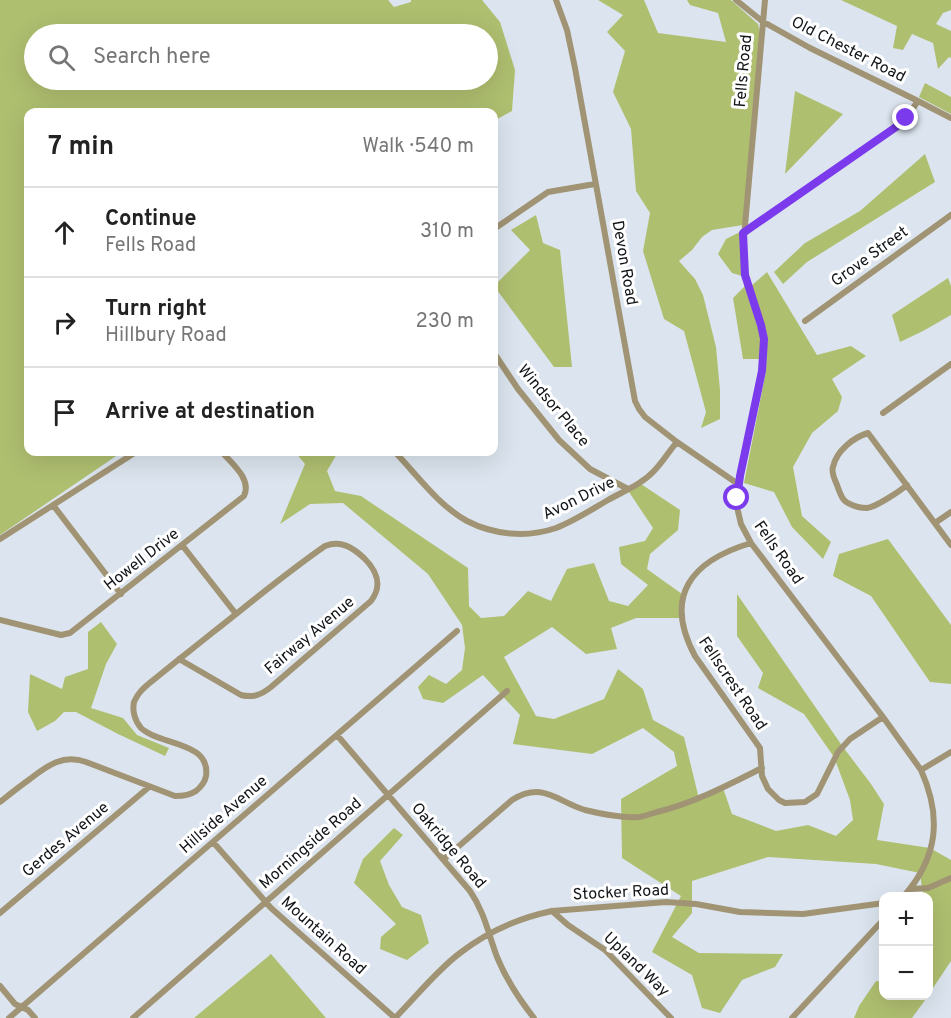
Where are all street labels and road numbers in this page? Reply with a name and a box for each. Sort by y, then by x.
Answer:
street label: Old Chester Road [787,13,909,87]
street label: Fells Road [731,34,757,108]
street label: Devon Road [607,219,641,307]
street label: Grove Street [828,222,912,292]
street label: Windsor Place [513,361,593,451]
street label: Avon Drive [540,473,618,525]
street label: Fells Road [749,517,807,589]
street label: Howell Drive [100,524,184,596]
street label: Fairway Avenue [261,593,359,679]
street label: Fellscrest Road [693,633,771,735]
street label: Hillside Avenue [176,772,272,858]
street label: Morningside Road [256,794,366,894]
street label: Gerdes Avenue [19,798,113,882]
street label: Oakridge Road [406,799,490,893]
street label: Stocker Road [572,880,670,906]
street label: Mountain Road [276,892,370,980]
street label: Upland Way [599,928,673,1002]

